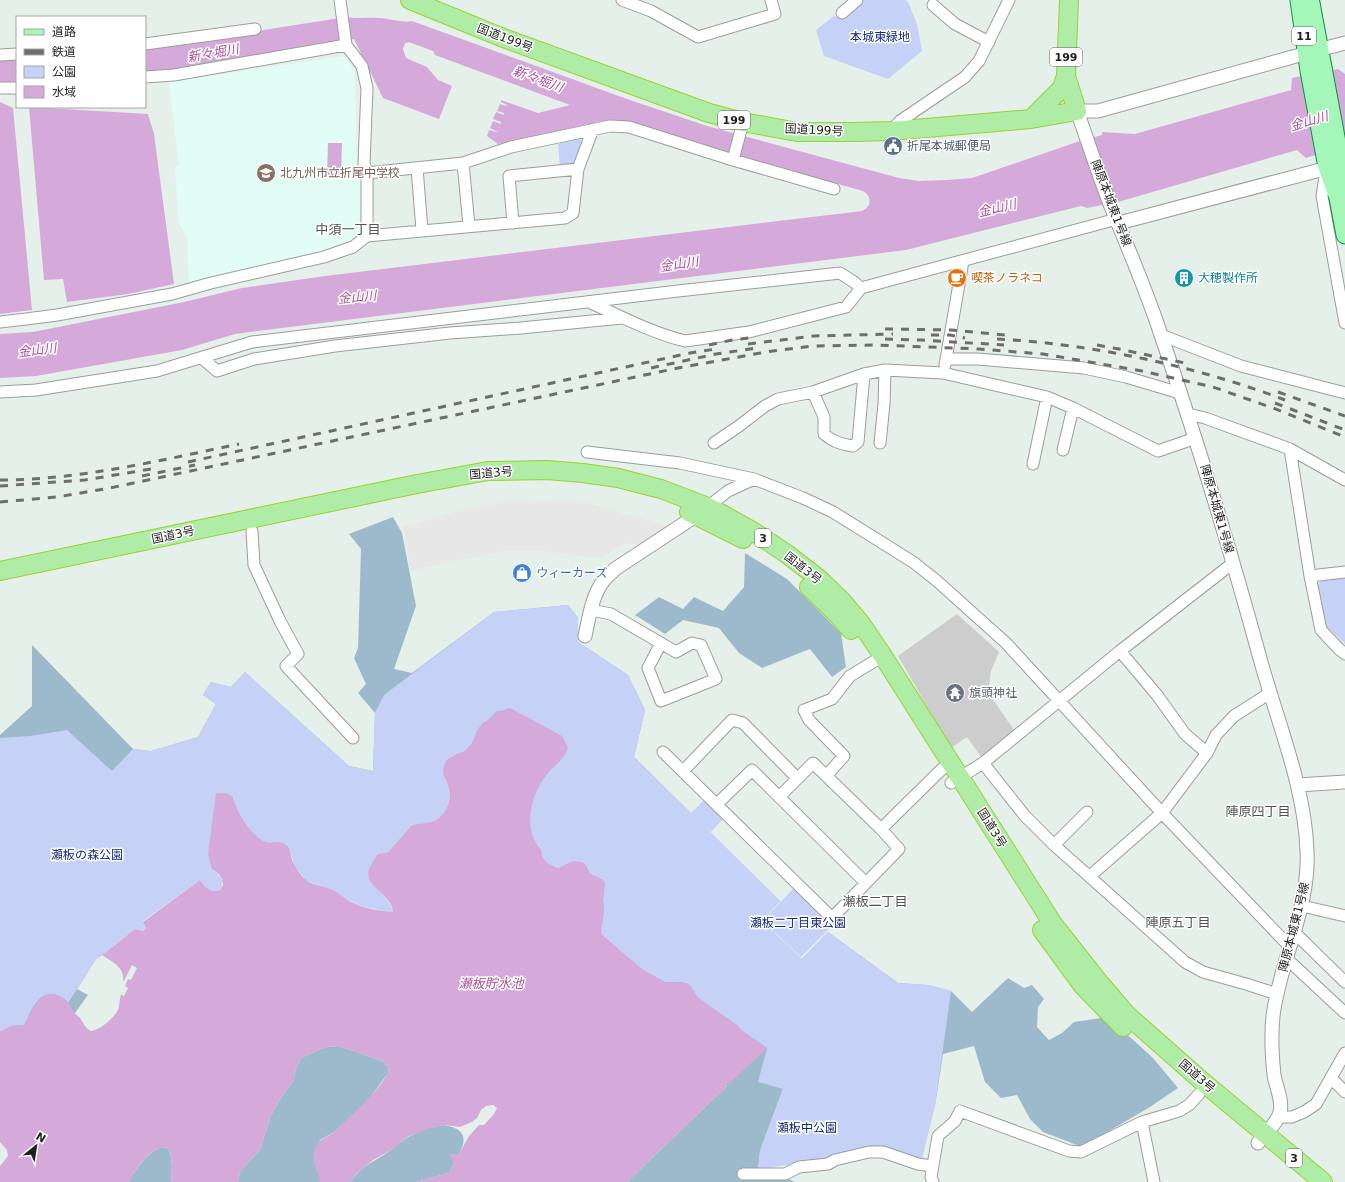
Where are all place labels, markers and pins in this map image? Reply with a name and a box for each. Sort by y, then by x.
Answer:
public building icon: 折尾本城郵便局 [882,135,904,157]
place label: 折尾本城郵便局 [907,139,991,153]
school or university icon: 北九州市立折尾中学校 [255,162,277,184]
place label: 北九州市立折尾中学校 [280,166,400,180]
cafe icon: 喫茶ノラネコ [946,267,968,289]
building icon: 大穂製作所 [1173,267,1195,289]
place label: 喫茶ノラネコ [971,271,1043,285]
place label: 大穂製作所 [1198,271,1258,285]
shop icon: ウィーカーズ [511,562,533,584]
place label: ウィーカーズ [536,566,607,580]
temple icon: 旗頭神社 [944,682,966,704]
place label: 旗頭神社 [969,686,1017,700]

